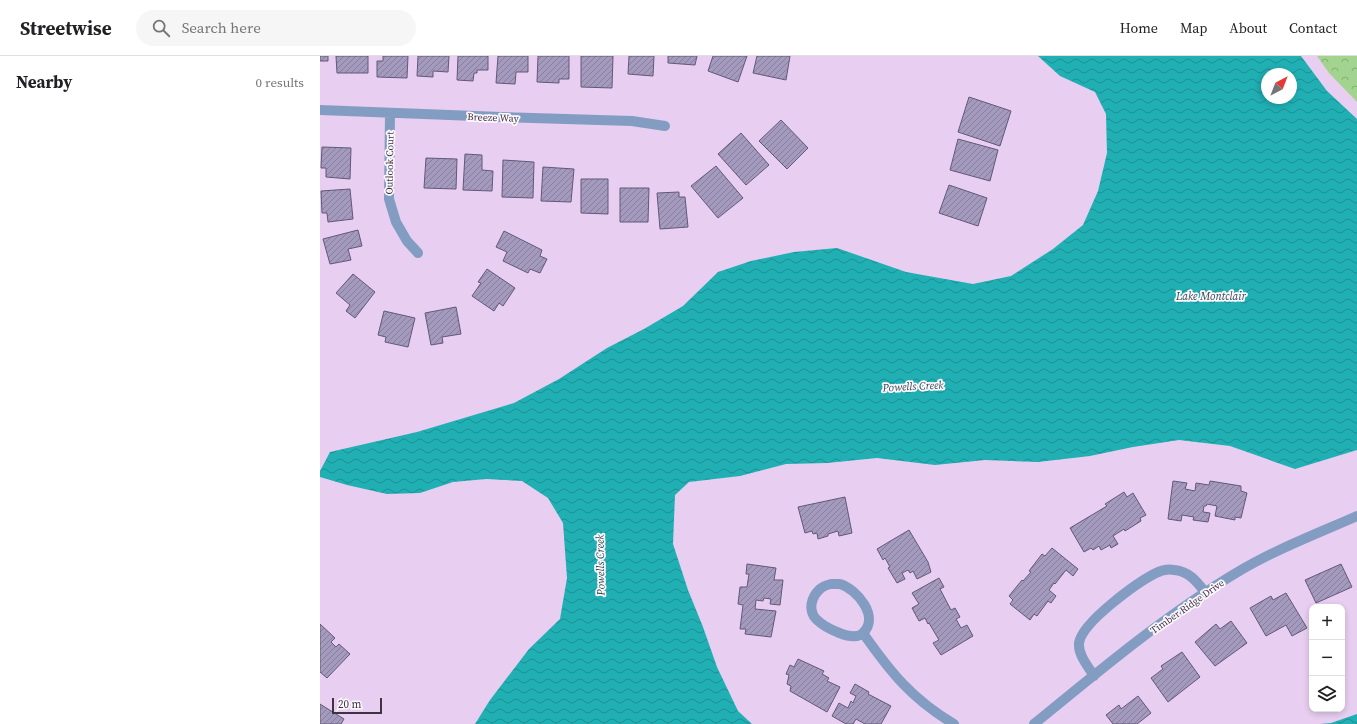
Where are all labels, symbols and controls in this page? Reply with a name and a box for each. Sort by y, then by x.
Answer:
search box [136,10,416,46]
text: Streetwise [20,15,112,41]
icon: search [150,17,172,39]
text: Search here [182,17,261,38]
text: Home [1120,18,1158,38]
text: Map [1180,18,1207,38]
text: About [1229,18,1267,38]
text: Contact [1289,18,1337,38]
north arrow [1261,68,1297,104]
text: Nearby [16,70,72,94]
text: 0 results [256,74,304,91]
street label: Breeze Way [467,110,520,125]
street label: Outlook Court [382,131,397,195]
water label: Lake Montclair [1175,289,1247,304]
water label: Powells Creek [881,377,945,396]
water label: Powells Creek [592,533,609,597]
street label: Timber Ridge Drive [1148,576,1227,637]
map controls [1309,604,1345,712]
button: + [1309,604,1345,640]
button: − [1309,640,1345,676]
button: layers [1309,676,1345,712]
scale bar [332,696,382,715]
text: 20 m [338,697,361,712]

